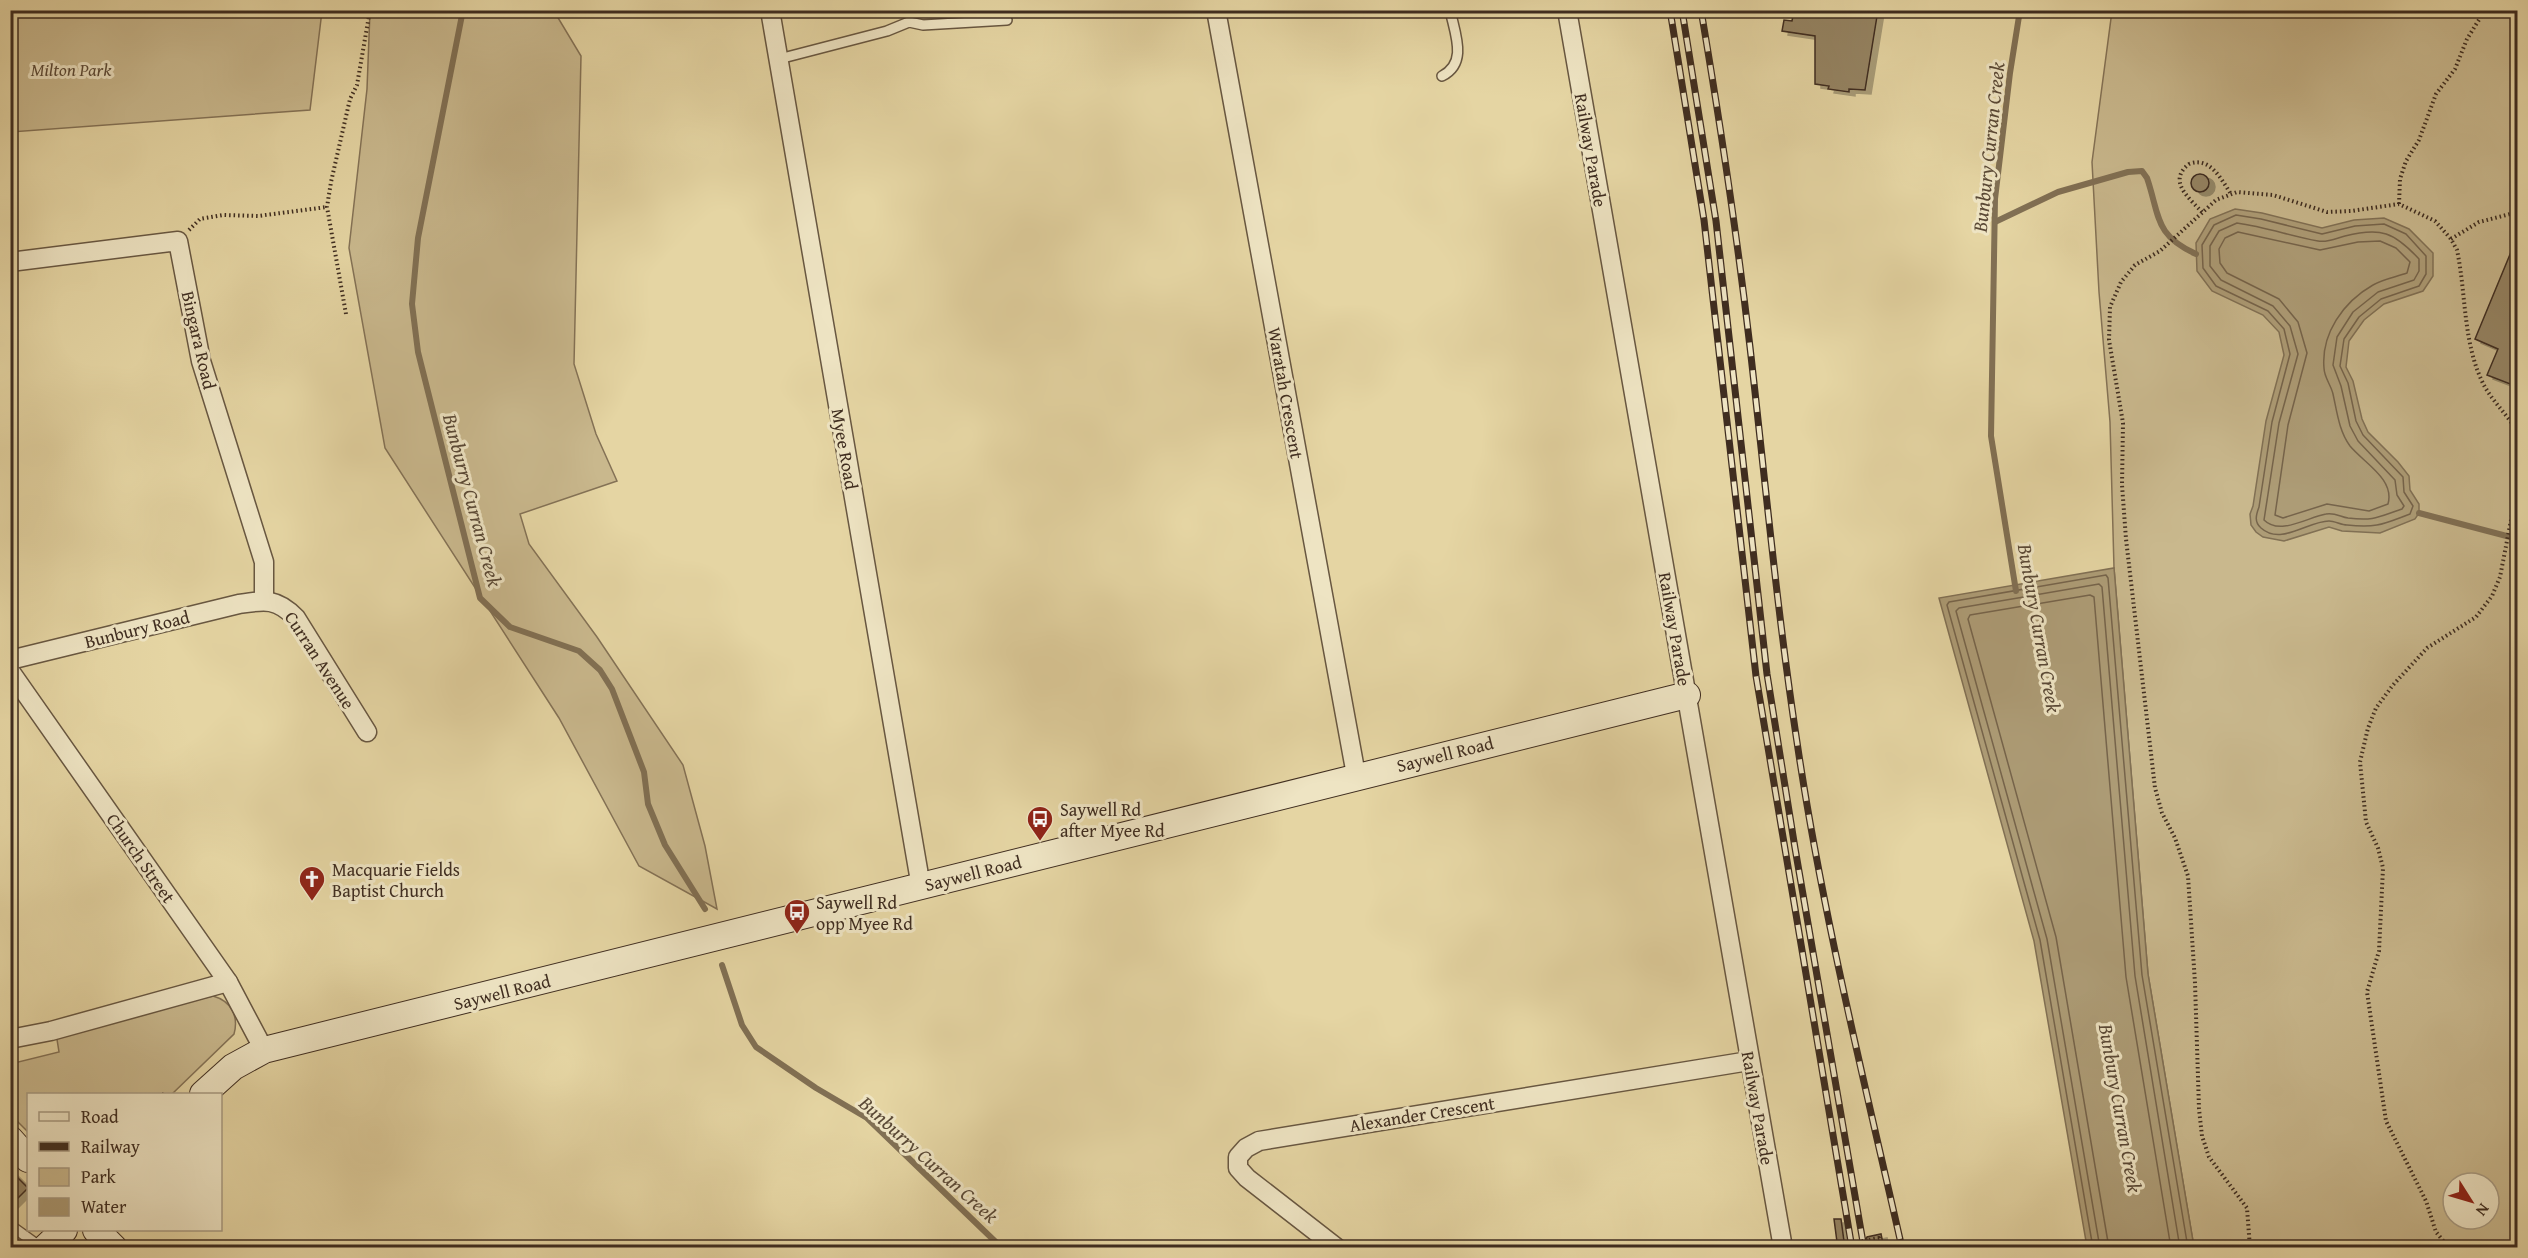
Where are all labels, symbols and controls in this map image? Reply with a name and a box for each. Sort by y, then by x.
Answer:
park label: Milton Park [31,56,112,83]
water label: Bunbury Curran Creek [1965,60,2011,234]
street label: Railway Parade [1568,91,1614,209]
street label: Bingara Road [175,288,224,392]
street label: Waratah Crescent [1261,325,1311,462]
street label: Myee Road [825,406,865,492]
water label: Bunburry Curran Creek [436,409,510,591]
water label: Bunbury Curran Creek [2011,540,2069,715]
street label: Railway Parade [1652,570,1698,688]
street label: Bunbury Road [82,603,193,655]
street label: Curran Avenue [278,606,362,714]
street label: Saywell Road [1394,729,1497,779]
place label: Saywell Rd after Myee Rd [1060,796,1165,844]
bus stop icon: Saywell Rd after Myee Rd [1025,804,1055,842]
street label: Church Street [100,808,182,909]
street label: Saywell Road [922,848,1025,898]
place label: Macquarie Fields Baptist Church [332,856,460,904]
church icon: Macquarie Fields Baptist Church [297,864,327,902]
place label: Saywell Rd opp Myee Rd [816,889,913,937]
bus stop icon: Saywell Rd opp Myee Rd [782,897,812,935]
street label: Saywell Road [451,967,554,1017]
water label: Bunbury Curran Creek [2092,1020,2150,1195]
street label: Railway Parade [1735,1049,1781,1167]
water label: Bunburry Curran Creek [852,1088,1006,1230]
street label: Alexander Crescent [1347,1089,1497,1139]
legend [27,1093,222,1231]
text: Road [81,1103,119,1130]
text: Railway [81,1133,140,1160]
text: Park [81,1163,117,1190]
north arrow [2441,1171,2501,1231]
text: Water [81,1193,127,1220]
text: N [2470,1199,2496,1222]

